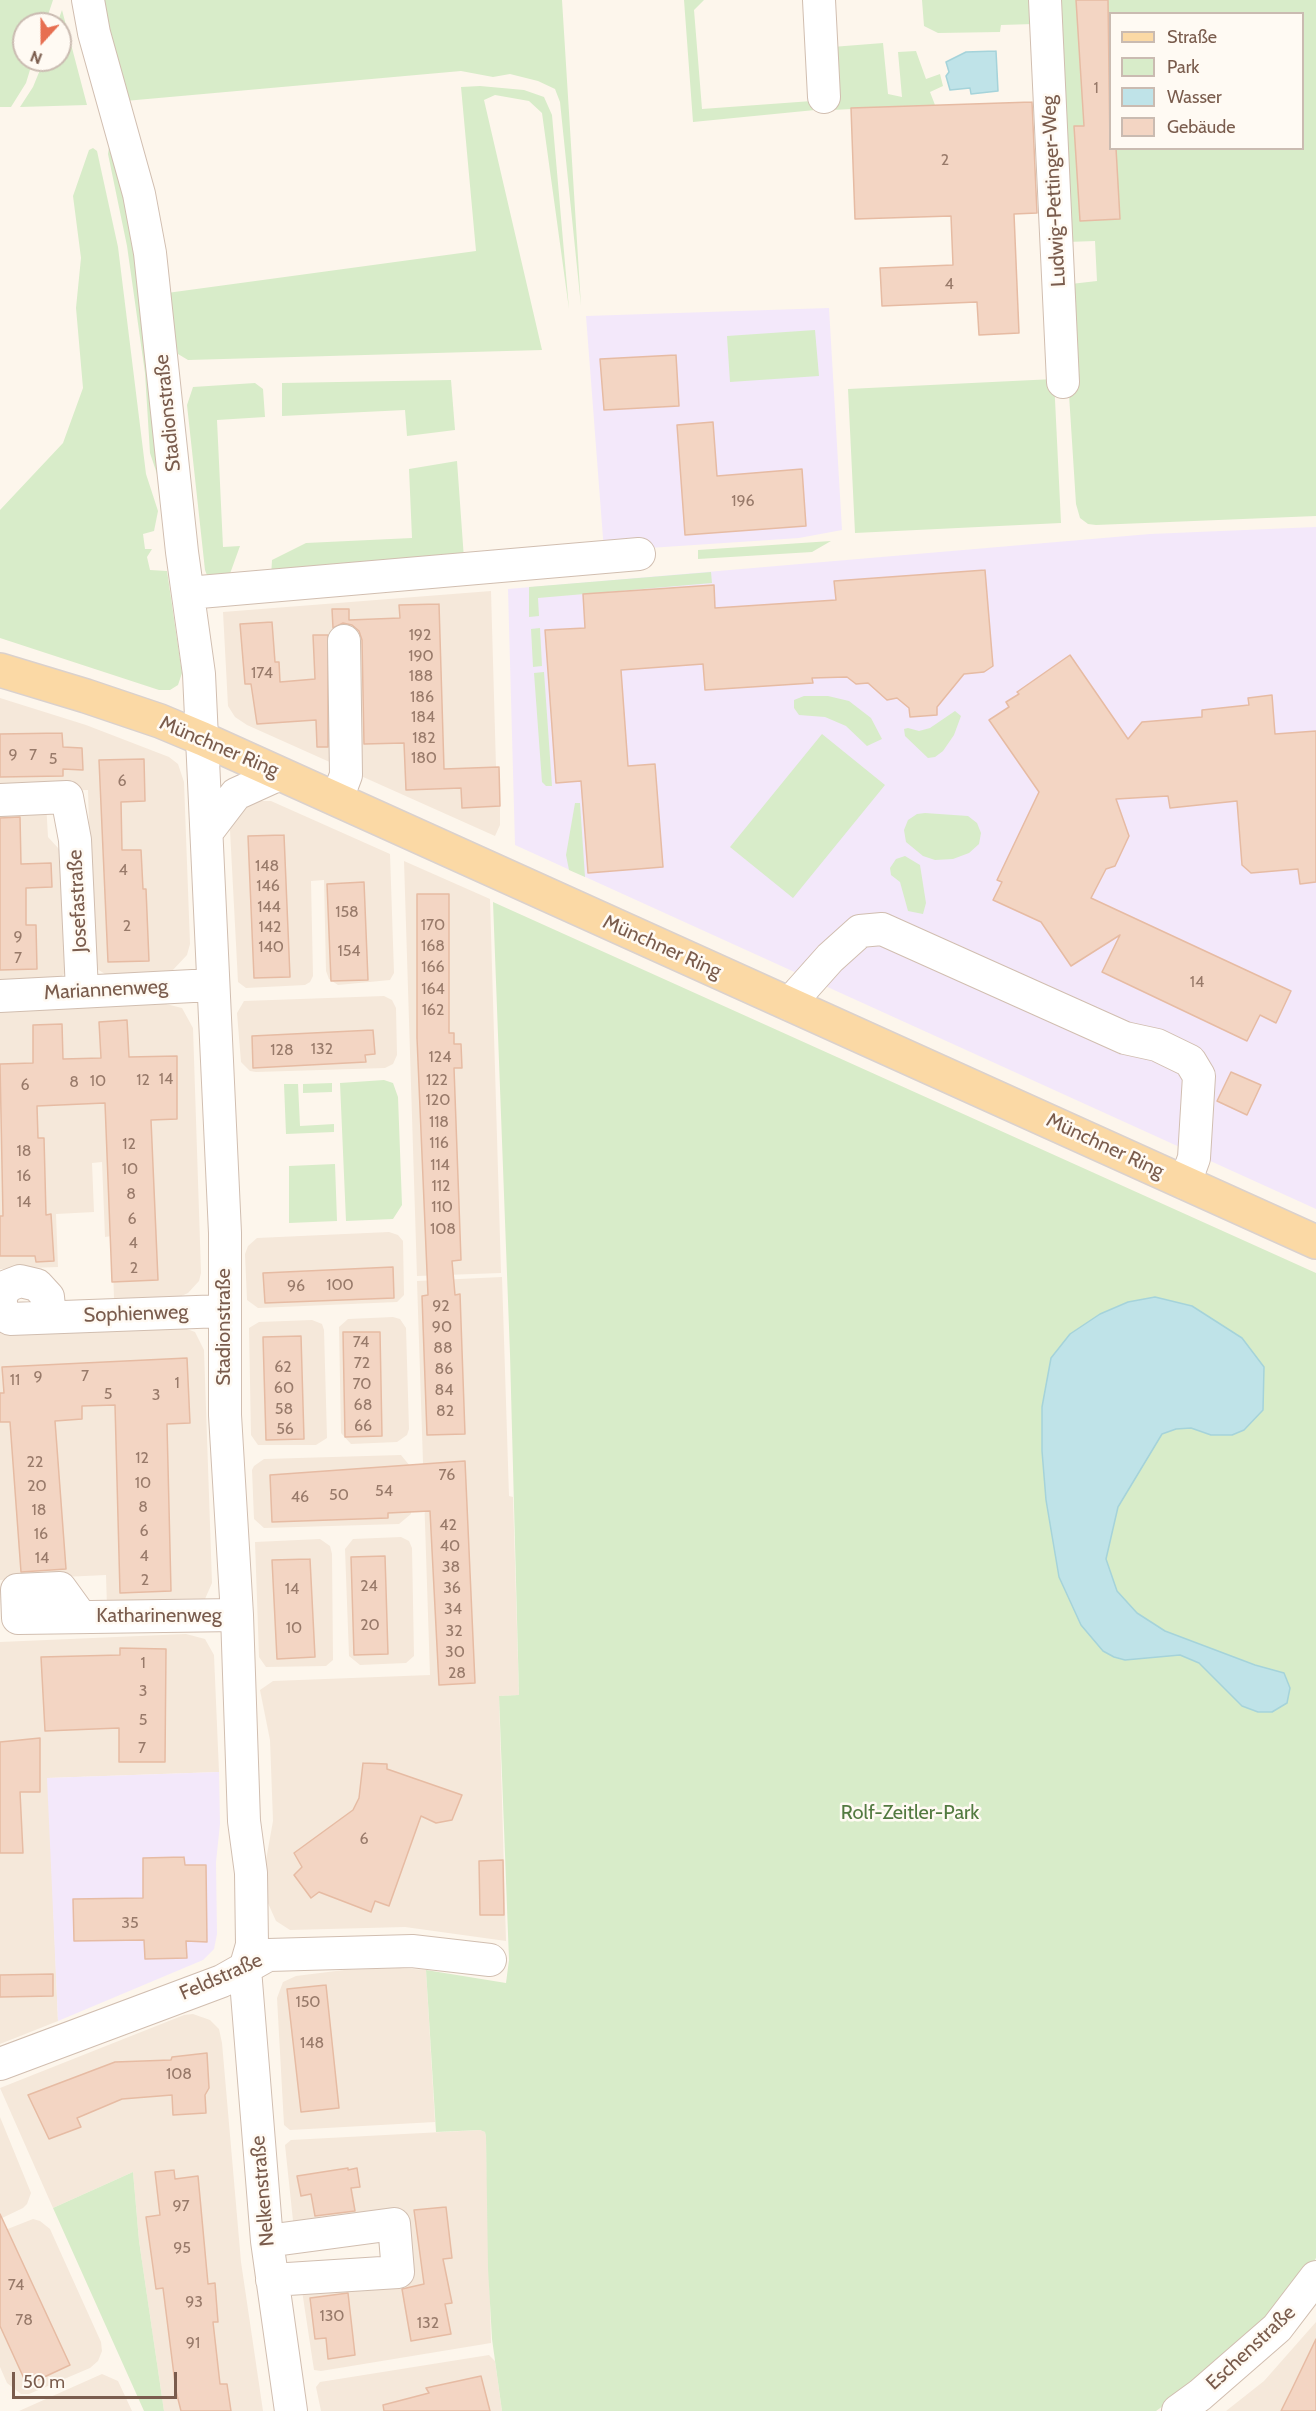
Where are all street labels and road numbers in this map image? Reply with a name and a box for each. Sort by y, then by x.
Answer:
street label: Ludwig-Pettinger-Weg [1037,95,1071,287]
street label: Stadionstraße [150,353,186,473]
street label: Münchner Ring [156,711,282,783]
street label: Josefastraße [63,849,93,953]
street label: Münchner Ring [599,910,725,984]
street label: Mariannenweg [43,975,169,1005]
street label: Münchner Ring [1042,1108,1168,1184]
street label: Stadionstraße [212,1268,236,1386]
street label: Sophienweg [83,1300,189,1328]
street label: Katharinenweg [96,1604,222,1628]
street label: Feldstraße [176,1948,266,2006]
street label: Nelkenstraße [246,2135,280,2247]
street label: Eschenstraße [1201,2301,1301,2395]

